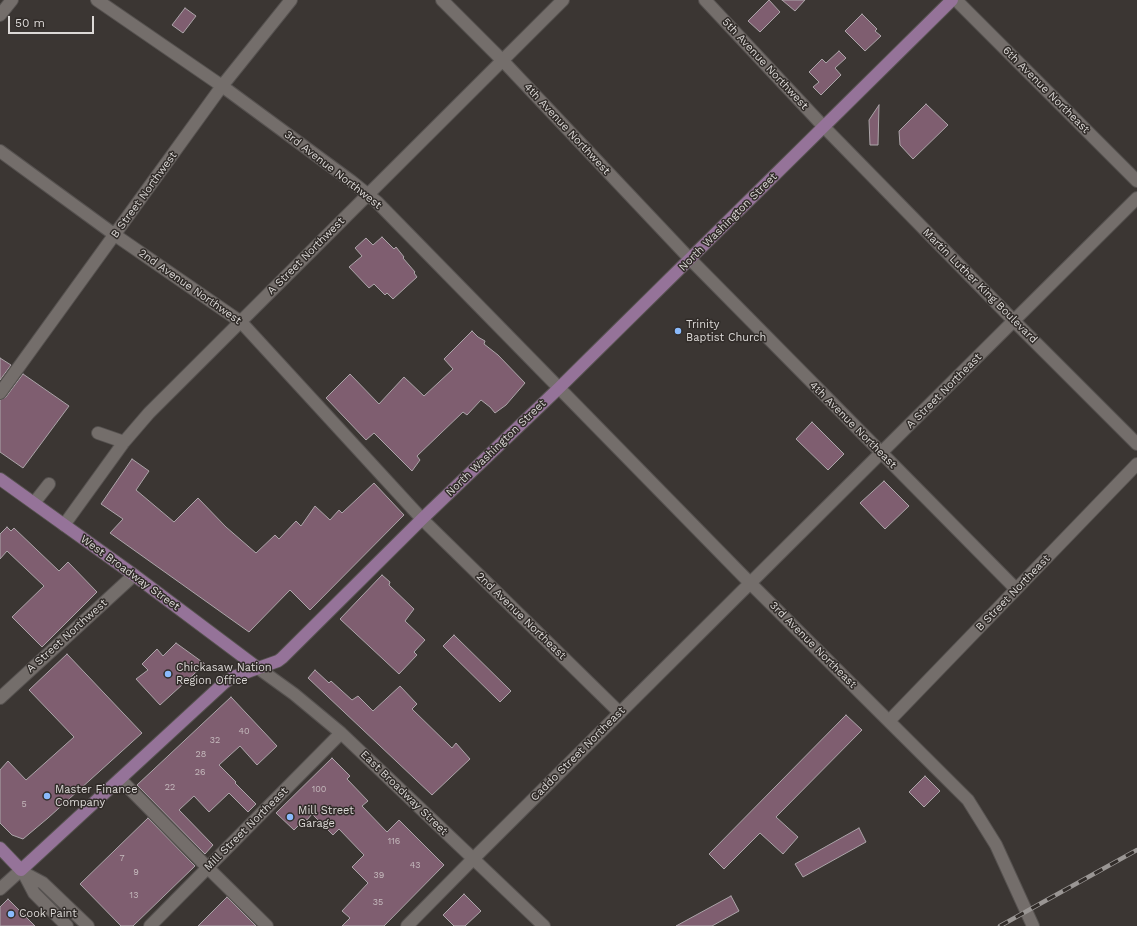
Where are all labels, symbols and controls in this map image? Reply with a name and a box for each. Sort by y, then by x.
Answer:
scale bar [10,8,96,34]
text: 50 m [15,16,45,30]
street label: 5th Avenue Northwest [719,16,811,112]
street label: 6th Avenue Northeast [1000,44,1092,136]
street label: 4th Avenue Northwest [521,80,613,178]
street label: 3rd Avenue Northwest [282,128,384,212]
street label: B Street Northwest [108,149,180,241]
street label: North Washington Street [676,170,780,274]
street label: A Street Northwest [265,215,347,297]
street label: Martin Luther King Boulevard [920,226,1040,346]
street label: 2nd Avenue Northwest [136,246,244,328]
place label: Trinity Baptist Church [686,318,766,344]
marker: Trinity Baptist Church [673,326,683,336]
street label: A Street Northeast [904,351,984,431]
street label: 4th Avenue Northeast [807,379,899,471]
street label: North Washington Street [443,397,549,499]
street label: West Broadway Street [78,533,182,613]
street label: B Street Northeast [973,552,1053,634]
street label: 2nd Avenue Northeast [473,570,569,662]
street label: A Street Northwest [24,596,110,676]
street label: 3rd Avenue Northeast [767,599,859,691]
place label: Chickasaw Nation Region Office [176,661,272,687]
marker: Chickasaw Nation Region Office [163,669,173,679]
street label: Caddo Street Northeast [528,704,628,804]
house number: 40 [238,726,250,736]
house number: 32 [210,735,220,745]
street label: East Broadway Street [358,748,450,838]
house number: 28 [196,749,206,759]
house number: 26 [195,767,205,777]
house number: 22 [165,782,175,792]
place label: Master Finance Company [55,783,138,809]
street label: Mill Street Northeast [201,784,291,874]
house number: 100 [312,784,326,794]
marker: Master Finance Company [42,791,52,801]
house number: 5 [21,799,27,809]
place label: Mill Street Garage [298,804,354,830]
marker: Mill Street Garage [285,812,295,822]
house number: 116 [388,836,400,846]
house number: 7 [119,853,125,863]
house number: 43 [410,860,420,870]
house number: 9 [133,867,139,877]
house number: 39 [374,870,384,880]
house number: 13 [130,890,138,900]
house number: 35 [373,897,383,907]
place label: Cook Paint [19,907,77,921]
marker: Cook Paint [6,909,16,919]

